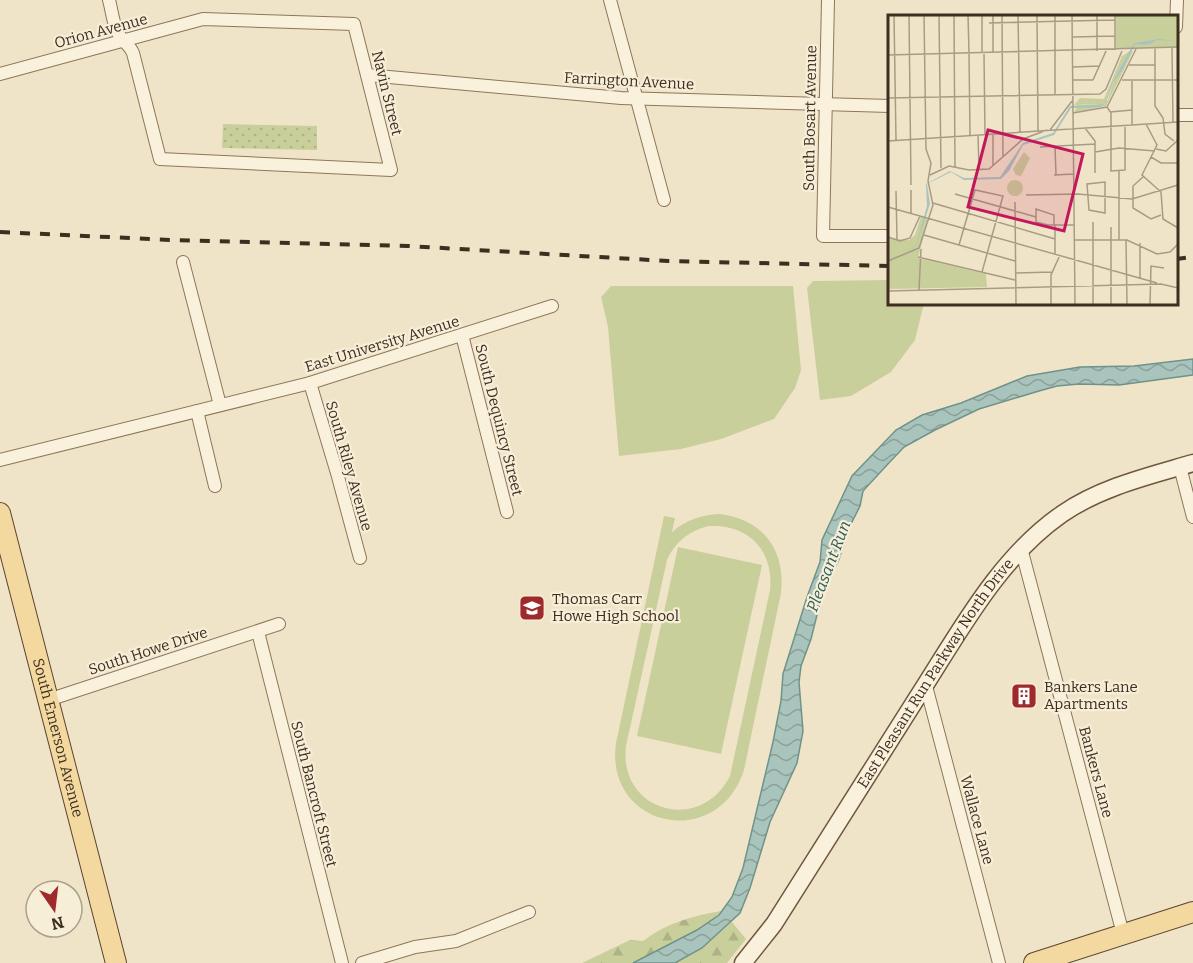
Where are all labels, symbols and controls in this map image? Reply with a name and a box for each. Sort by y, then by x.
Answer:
street label: Orion Avenue [52,10,150,52]
inset map [888,15,1178,304]
street label: South Bosart Avenue [800,45,820,191]
street label: Navin Street [368,49,406,138]
street label: Farrington Avenue [563,69,695,93]
street label: East University Avenue [303,312,461,376]
street label: South Dequincy Street [471,342,527,498]
street label: South Riley Avenue [322,399,376,533]
water label: Pleasant Run [802,518,854,614]
street label: East Pleasant Run Parkway North Drive [854,555,1017,791]
place label: Thomas Carr Howe High School [552,590,679,625]
school or university icon: Thomas Carr Howe High School [517,593,547,623]
street label: South Howe Drive [86,623,210,679]
street label: South Emerson Avenue [29,656,87,819]
place label: Bankers Lane Apartments [1044,678,1138,713]
building icon: Bankers Lane Apartments [1009,681,1039,711]
street label: South Bancroft Street [287,719,341,869]
street label: Bankers Lane [1075,724,1117,820]
street label: Wallace Lane [956,773,998,867]
north arrow [24,879,84,939]
text: N [49,912,66,934]

